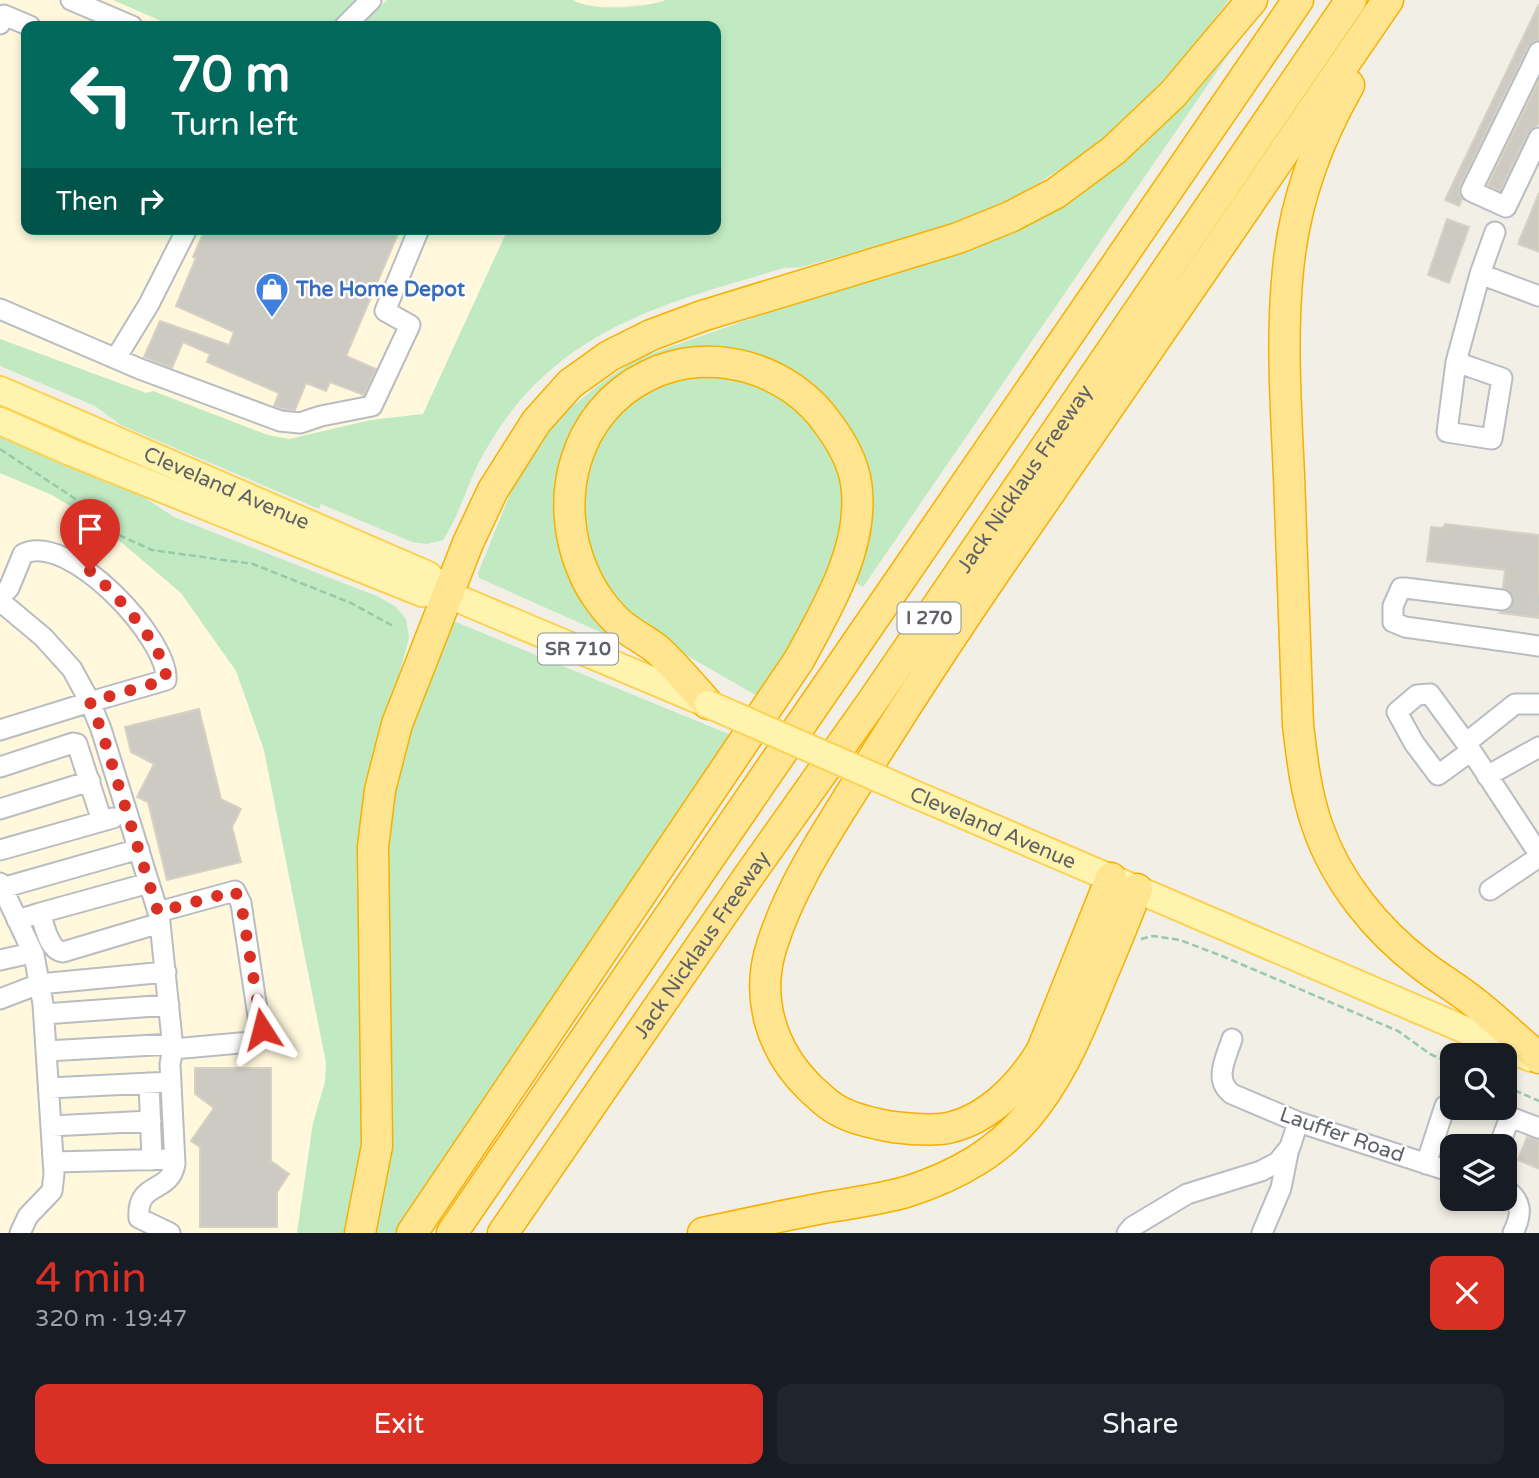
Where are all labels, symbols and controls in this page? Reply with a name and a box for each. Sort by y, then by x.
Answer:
text: 70 m [171,46,290,105]
icon: left [56,49,147,140]
text: Turn left [171,106,298,144]
icon: right [132,182,170,220]
text: Then [56,186,118,217]
shop icon: The Home Depot [253,270,291,319]
place label: The Home Depot [295,277,465,302]
street label: Jack Nicklaus Freeway [951,380,1097,578]
street label: Cleveland Avenue [140,441,314,535]
pin [60,499,120,571]
icon: arrive [71,510,109,548]
road number: I 270 [898,603,960,634]
road number: SR 710 [538,634,618,664]
street label: Cleveland Avenue [906,781,1080,874]
street label: Jack Nicklaus Freeway [628,846,775,1043]
position arrow [225,992,299,1066]
map controls [1440,1043,1517,1211]
button: search [1440,1043,1517,1120]
street label: Lauffer Road [1276,1102,1408,1168]
button: layers [1440,1134,1517,1211]
text: 4 min [35,1253,147,1304]
button: close [1430,1256,1504,1330]
text: 320 m · 19:47 [35,1305,187,1333]
button: Exit [35,1384,763,1464]
button: Share [777,1384,1504,1464]

